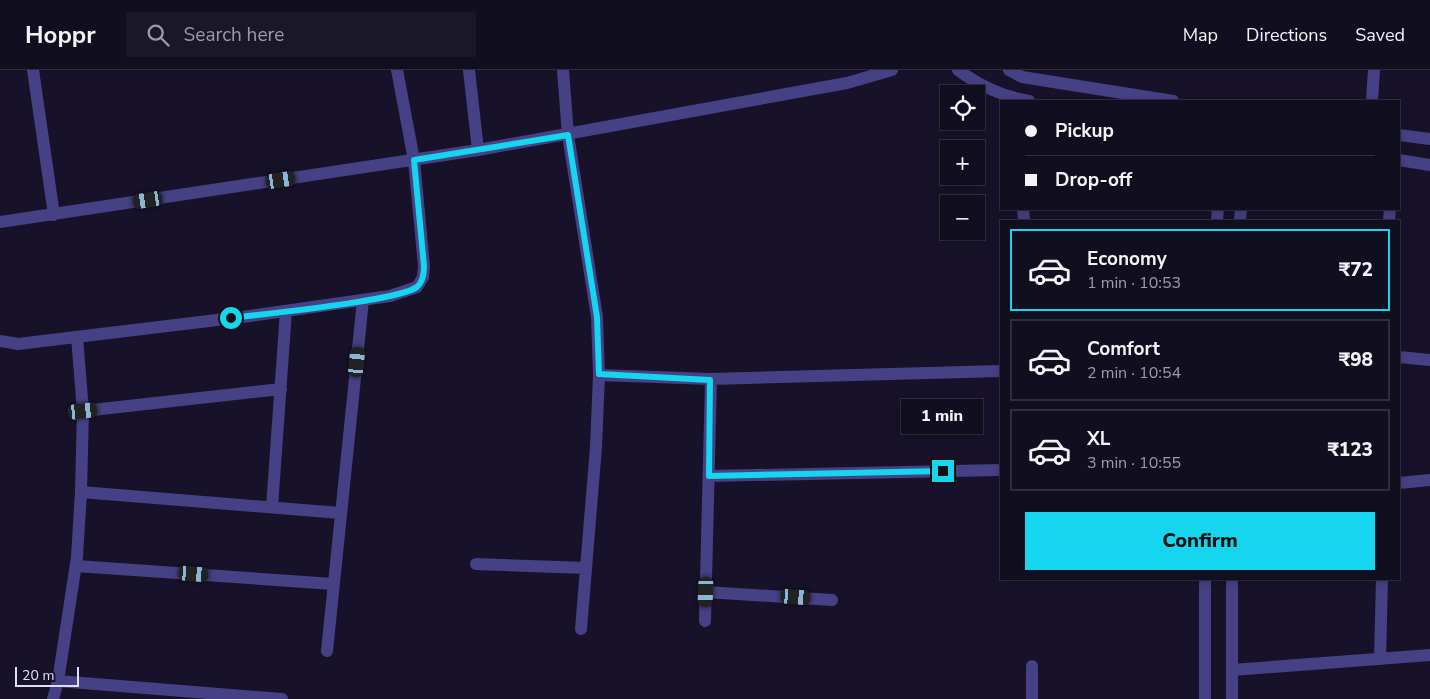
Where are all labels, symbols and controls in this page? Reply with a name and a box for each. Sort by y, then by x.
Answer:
search box [126,12,476,57]
text: Hoppr [25,19,96,51]
icon: search [144,21,172,49]
text: Search here [184,22,284,48]
text: Map [1183,23,1218,47]
text: Directions [1246,23,1327,47]
text: Saved [1355,23,1405,47]
map controls [940,85,985,240]
button: locate [940,85,985,130]
text: Pickup [1055,118,1114,144]
button: + [940,140,985,185]
text: Drop-off [1055,167,1132,193]
car [265,170,296,190]
car [132,190,163,210]
button: − [940,195,985,240]
text: Economy [1087,246,1167,272]
icon: car [1027,248,1072,293]
text: ₹72 [1339,257,1373,283]
text: 1 min · 10:53 [1087,272,1181,294]
route start [220,307,242,329]
text: Comfort [1087,336,1160,362]
icon: car [1027,338,1072,383]
car [347,346,366,378]
text: ₹98 [1339,347,1373,373]
text: 2 min · 10:54 [1087,362,1181,384]
callout: 1 min [902,398,984,434]
car [67,402,98,420]
text: 1 min [921,405,963,427]
text: XL [1087,426,1110,452]
icon: car [1027,428,1072,473]
text: ₹123 [1327,437,1373,463]
text: 3 min · 10:55 [1087,452,1181,474]
route end [932,460,954,482]
button: Confirm [1025,512,1375,570]
car [178,565,209,583]
car [697,577,714,607]
car [780,588,811,606]
scale bar [15,664,79,687]
text: 20 m [22,666,54,685]

